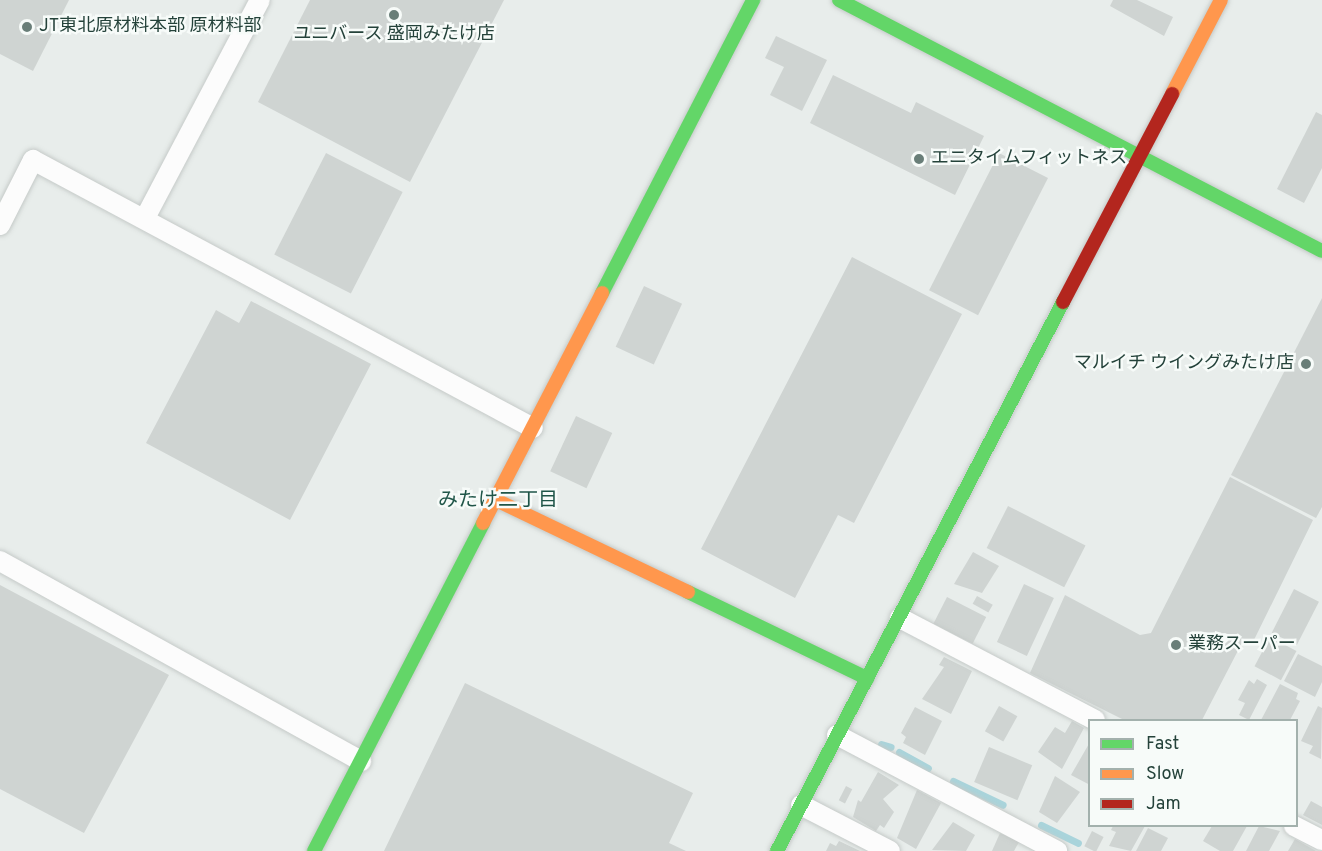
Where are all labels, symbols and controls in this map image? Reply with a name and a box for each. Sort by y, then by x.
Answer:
marker: ユニバース 盛岡みたけ店 [387,8,401,22]
place label: JT東北原材料本部 原材料部 [39,16,262,38]
marker: JT東北原材料本部 原材料部 [20,20,34,34]
place label: ユニバース 盛岡みたけ店 [293,24,495,46]
place label: エニタイムフィットネス [931,148,1129,170]
marker: エニタイムフィットネス [912,152,926,166]
place label: マルイチ ウイングみたけ店 [1074,353,1294,375]
marker: マルイチ ウイングみたけ店 [1299,357,1313,371]
district label: みたけ二丁目 [438,489,558,513]
place label: 業務スーパー [1188,634,1296,656]
marker: 業務スーパー [1169,638,1183,652]
legend [1088,719,1298,827]
text: Fast [1146,733,1179,756]
text: Slow [1146,763,1184,786]
text: Jam [1146,793,1181,816]

